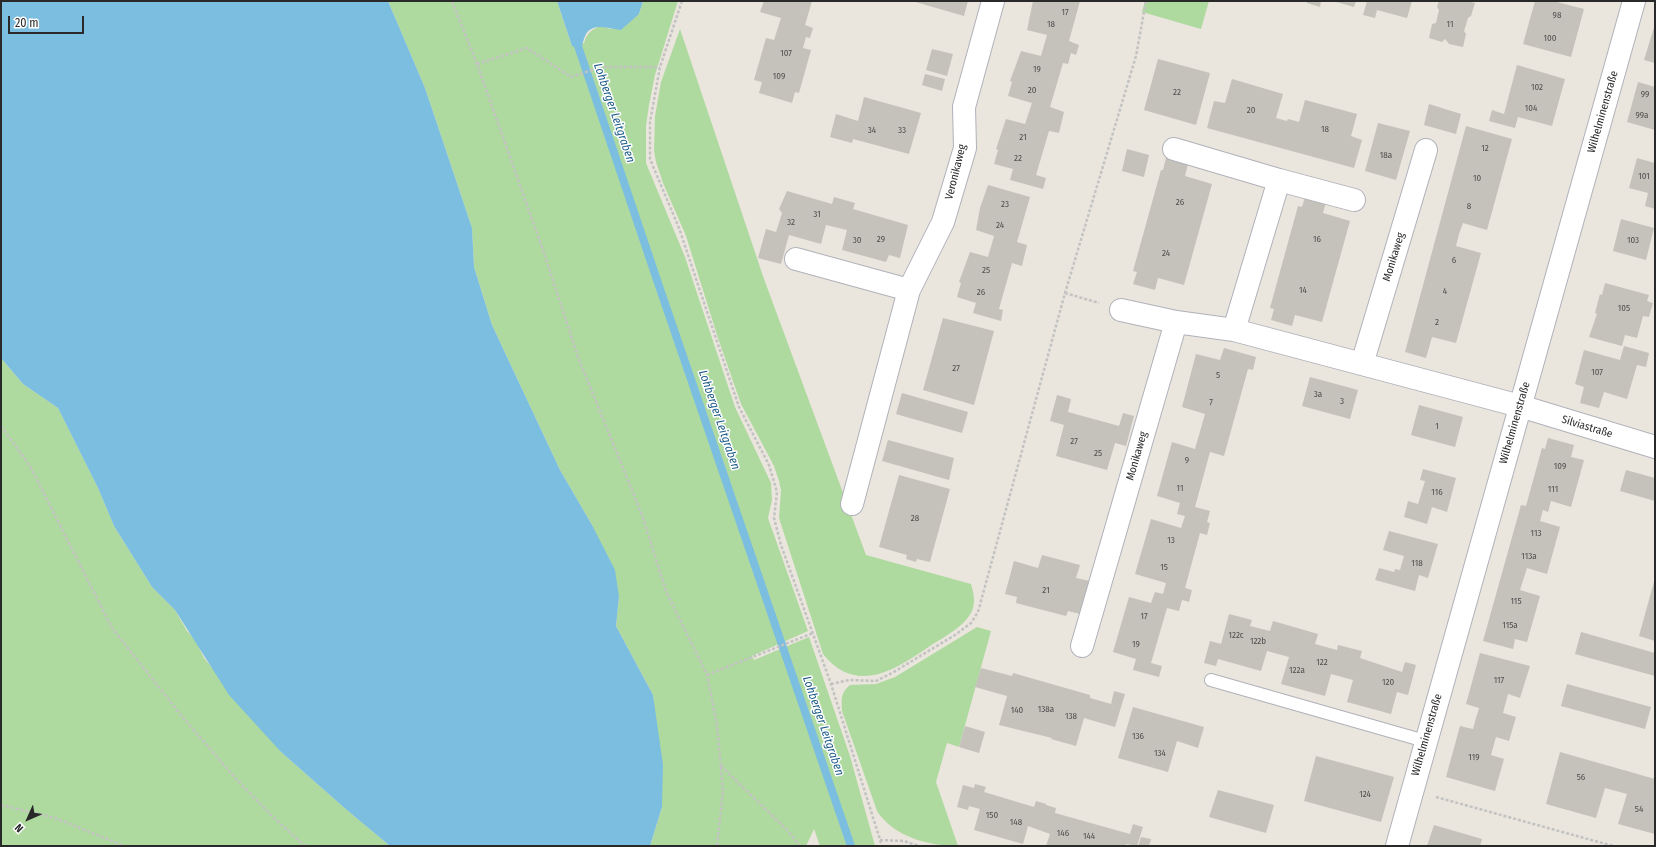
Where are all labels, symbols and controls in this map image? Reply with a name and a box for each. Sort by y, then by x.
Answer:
house number: 17 [1061,7,1069,17]
scale bar [10,8,86,34]
house number: 98 [1553,10,1561,20]
text: 20 m [15,16,39,30]
house number: 18 [1047,19,1055,29]
house number: 11 [1447,19,1453,29]
house number: 100 [1544,33,1556,43]
house number: 107 [780,48,792,58]
water label: Lohberger Leitgraben [590,61,638,165]
house number: 19 [1033,64,1041,74]
street label: Wilhelminenstraße [1585,69,1621,155]
house number: 109 [773,71,785,81]
house number: 102 [1531,82,1543,92]
house number: 20 [1028,85,1036,95]
house number: 22 [1173,87,1181,97]
house number: 99 [1641,89,1649,99]
house number: 104 [1525,103,1537,113]
house number: 20 [1247,105,1255,115]
house number: 99a [1635,110,1649,120]
house number: 18 [1321,124,1329,134]
house number: 34 [868,125,876,135]
house number: 33 [898,125,906,135]
house number: 21 [1019,132,1027,142]
street label: Veronikaweg [943,143,969,201]
house number: 12 [1481,143,1489,153]
house number: 18a [1380,150,1392,160]
house number: 22 [1014,153,1022,163]
house number: 101 [1638,171,1650,181]
house number: 10 [1473,173,1481,183]
house number: 26 [1176,197,1184,207]
house number: 23 [1001,199,1009,209]
house number: 8 [1467,201,1471,211]
house number: 31 [813,209,821,219]
house number: 32 [787,217,795,227]
house number: 24 [996,220,1004,230]
street label: Monikaweg [1380,231,1408,283]
house number: 29 [877,234,885,244]
house number: 16 [1313,234,1321,244]
house number: 30 [853,235,861,245]
house number: 103 [1627,235,1639,245]
house number: 24 [1162,248,1170,258]
house number: 6 [1452,255,1456,265]
house number: 25 [982,265,990,275]
house number: 14 [1299,285,1307,295]
house number: 4 [1443,286,1447,296]
house number: 26 [977,287,985,297]
house number: 105 [1618,303,1630,313]
house number: 2 [1435,317,1439,327]
house number: 27 [952,363,960,373]
house number: 107 [1591,367,1603,377]
water label: Lohberger Leitgraben [695,368,743,472]
house number: 5 [1216,370,1220,380]
street label: Wilhelminenstraße [1497,380,1533,466]
house number: 3a [1314,389,1322,399]
house number: 3 [1340,396,1344,406]
house number: 7 [1209,397,1213,407]
street label: Silviastraße [1560,413,1614,441]
house number: 1 [1435,421,1439,431]
street label: Monikaweg [1124,430,1150,482]
house number: 27 [1070,436,1078,446]
house number: 25 [1094,448,1102,458]
house number: 9 [1185,455,1189,465]
house number: 109 [1554,461,1566,471]
house number: 11 [1177,483,1183,493]
house number: 111 [1548,484,1558,494]
house number: 116 [1431,487,1443,497]
house number: 28 [911,513,919,523]
house number: 113 [1531,528,1541,538]
house number: 13 [1167,535,1175,545]
house number: 113a [1521,551,1537,561]
house number: 118 [1411,558,1423,568]
house number: 15 [1160,562,1168,572]
house number: 21 [1042,585,1050,595]
house number: 115 [1510,596,1522,606]
house number: 17 [1140,611,1148,621]
house number: 115a [1502,620,1518,630]
house number: 122c [1228,630,1244,640]
house number: 122b [1250,636,1266,646]
house number: 19 [1132,639,1140,649]
house number: 122 [1316,657,1328,667]
house number: 122a [1289,665,1305,675]
water label: Lohberger Leitgraben [799,674,847,778]
house number: 117 [1494,675,1504,685]
house number: 120 [1382,677,1394,687]
street label: Wilhelminenstraße [1409,692,1445,778]
house number: 138a [1038,704,1054,714]
house number: 140 [1011,705,1023,715]
house number: 138 [1065,711,1077,721]
house number: 136 [1132,731,1144,741]
house number: 134 [1154,748,1166,758]
house number: 119 [1468,752,1480,762]
house number: 56 [1577,772,1585,782]
house number: 124 [1359,789,1371,799]
north arrow [8,799,48,839]
house number: 54 [1635,804,1643,814]
house number: 150 [986,810,998,820]
house number: 148 [1010,817,1022,827]
text: N [12,821,26,835]
house number: 146 [1057,828,1069,838]
house number: 144 [1083,831,1095,841]

